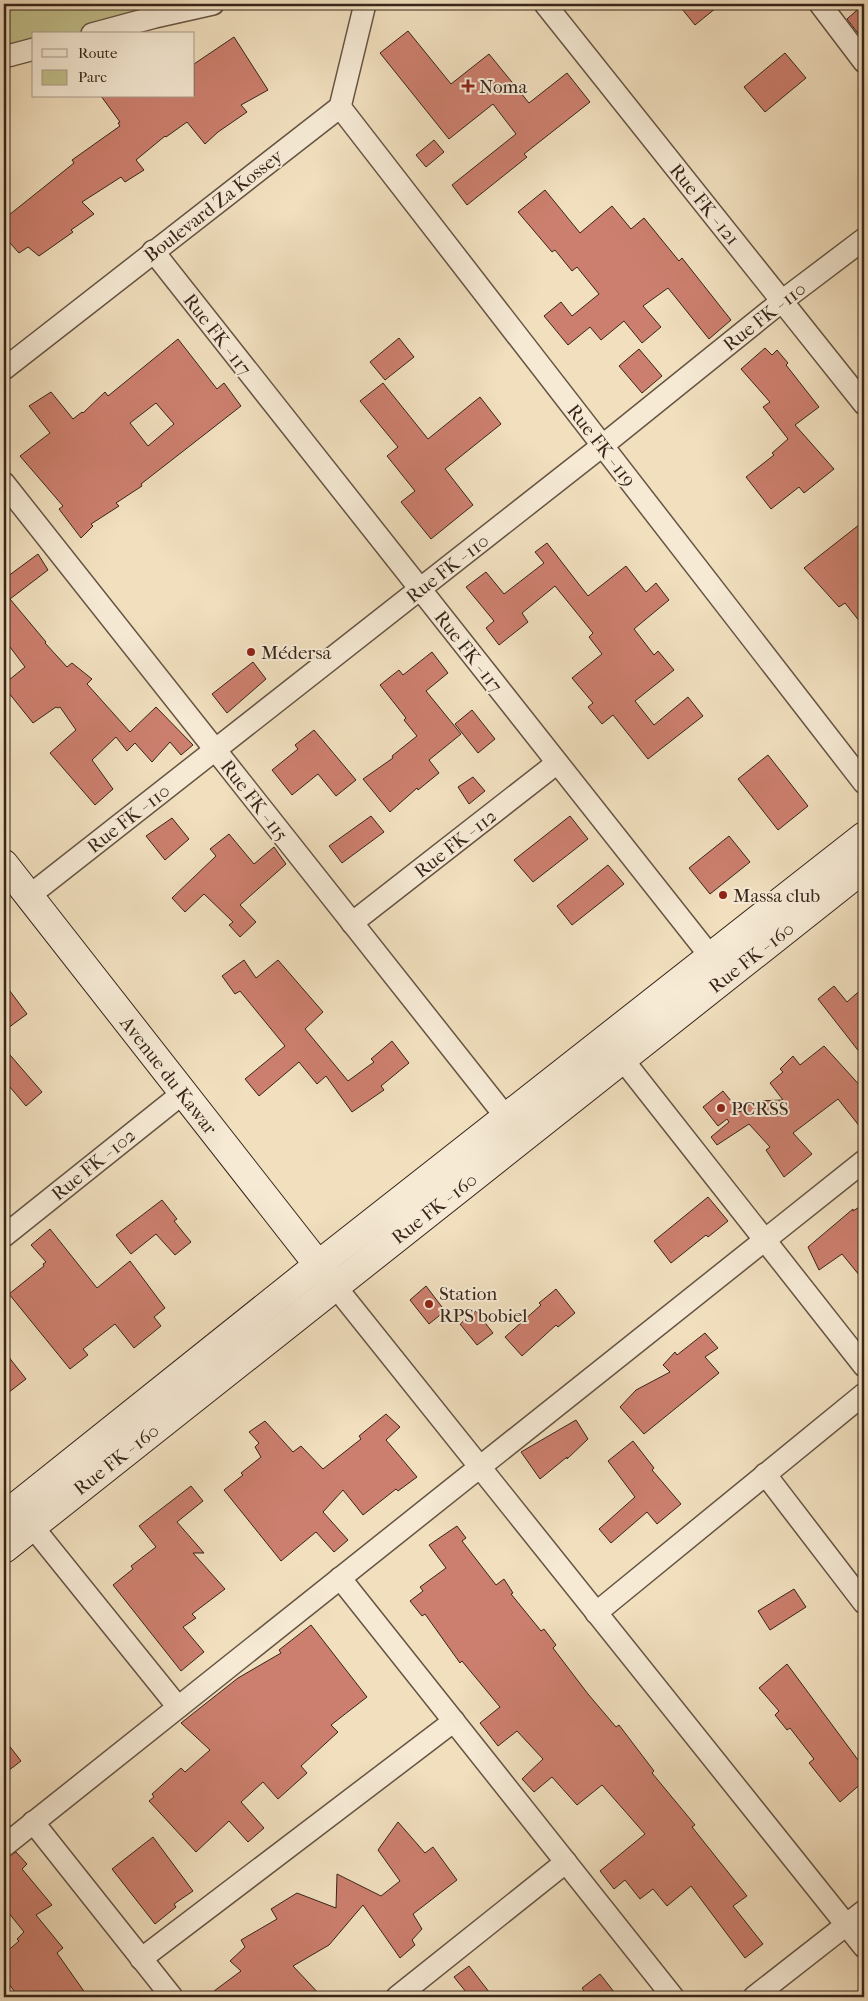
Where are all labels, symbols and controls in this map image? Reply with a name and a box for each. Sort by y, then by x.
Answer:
legend [32,32,195,98]
text: Route [78,44,118,62]
text: Parc [78,68,107,86]
place label: Noma [479,76,527,98]
marker: Noma [461,79,475,93]
street label: Boulevard Za Kossey [140,144,288,267]
street label: Rue FK - 121 [665,160,744,250]
street label: Rue FK - 110 [719,278,810,356]
street label: Rue FK - 117 [179,289,256,380]
street label: Rue FK - 119 [562,400,640,491]
street label: Rue FK - 110 [402,530,493,608]
street label: Rue FK - 117 [430,606,507,697]
place label: Médersa [261,642,331,664]
marker: Médersa [245,646,257,658]
street label: Rue FK - 115 [216,756,293,845]
street label: Rue FK - 110 [83,780,174,858]
street label: Rue FK - 112 [410,805,501,883]
place label: Massa club [733,885,820,907]
marker: Massa club [717,889,729,901]
street label: Rue FK - 160 [705,918,799,998]
street label: Avenue du Kawar [115,1011,222,1140]
place label: PCRSS [731,1098,789,1120]
marker: PCRSS [715,1102,727,1114]
street label: Rue FK - 102 [47,1124,140,1205]
street label: Rue FK - 160 [388,1169,482,1249]
place label: Station RPS bobiel [439,1283,528,1327]
marker: Station RPS bobiel [423,1298,435,1310]
street label: Rue FK - 160 [70,1420,164,1500]

